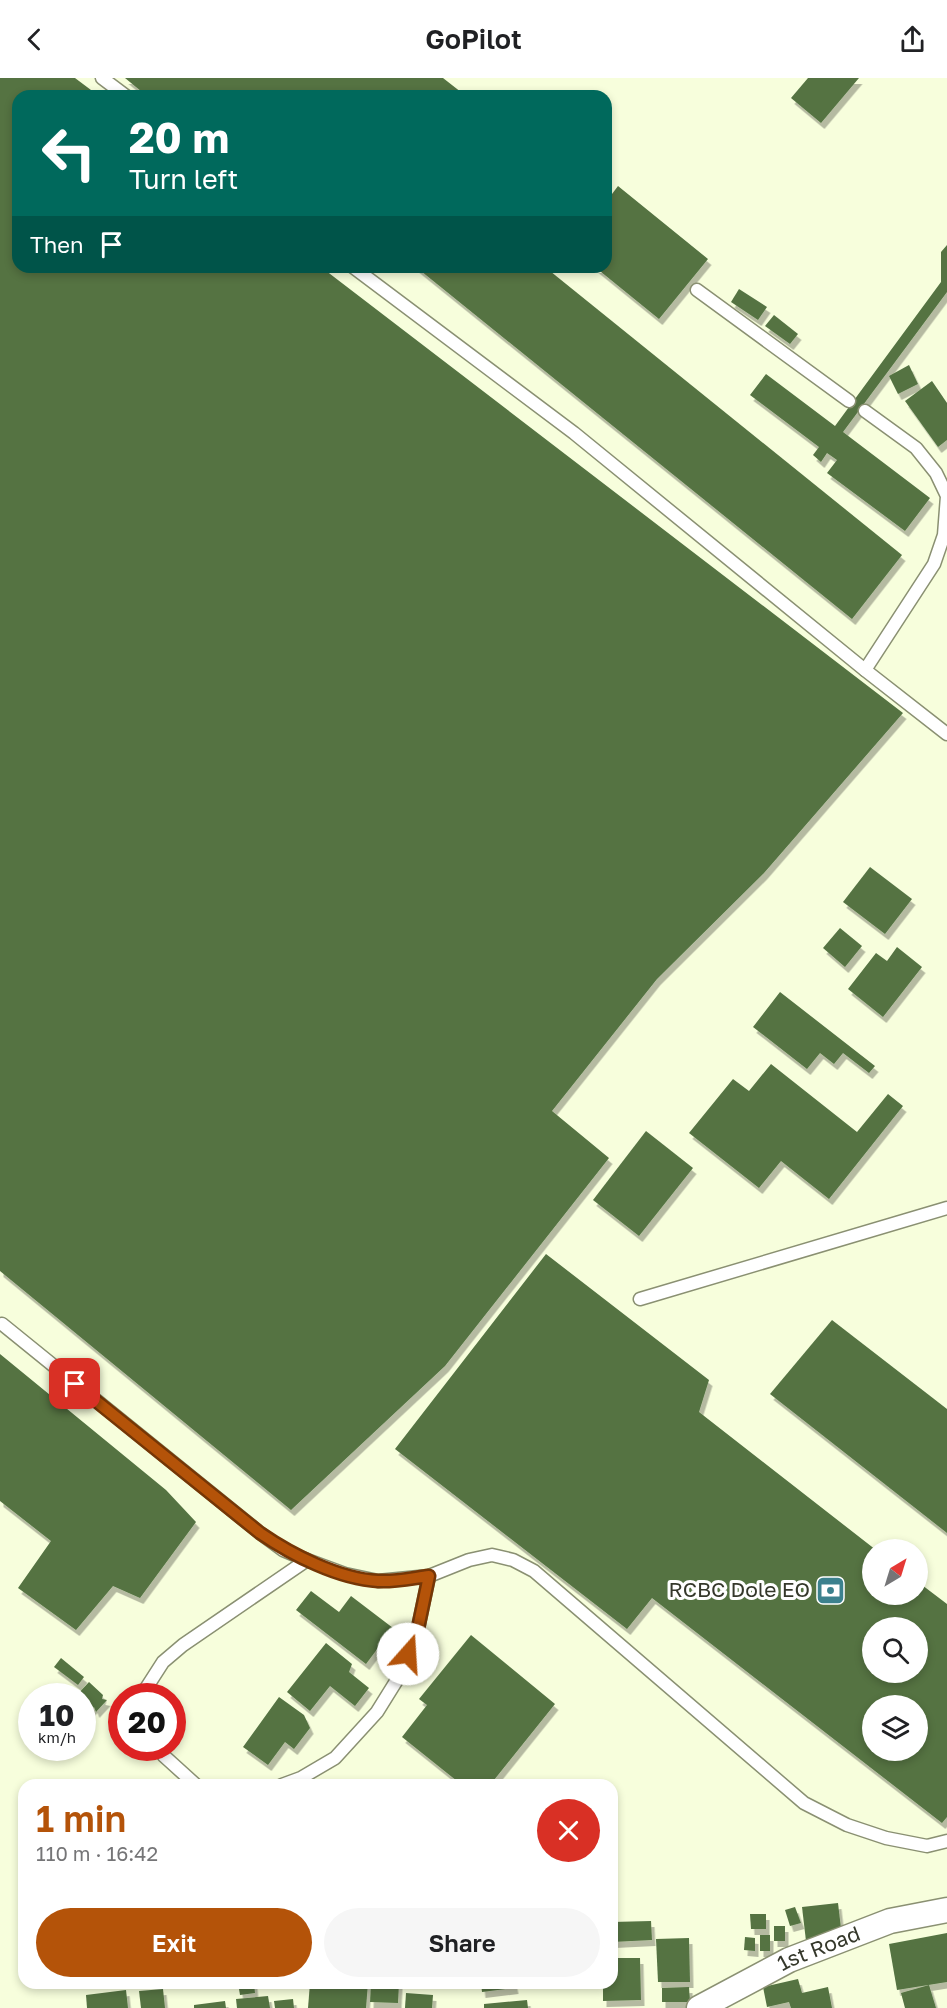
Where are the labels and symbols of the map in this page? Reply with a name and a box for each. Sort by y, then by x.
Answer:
pin [49,1358,100,1409]
north arrow [862,1539,928,1605]
bank icon: RCBC Dole EO [815,1574,847,1606]
place label: RCBC Dole EO [668,1576,810,1602]
position arrow [376,1622,440,1686]
speed limit sign: 20 [108,1683,186,1761]
street label: 1st Road [772,1920,864,1976]

